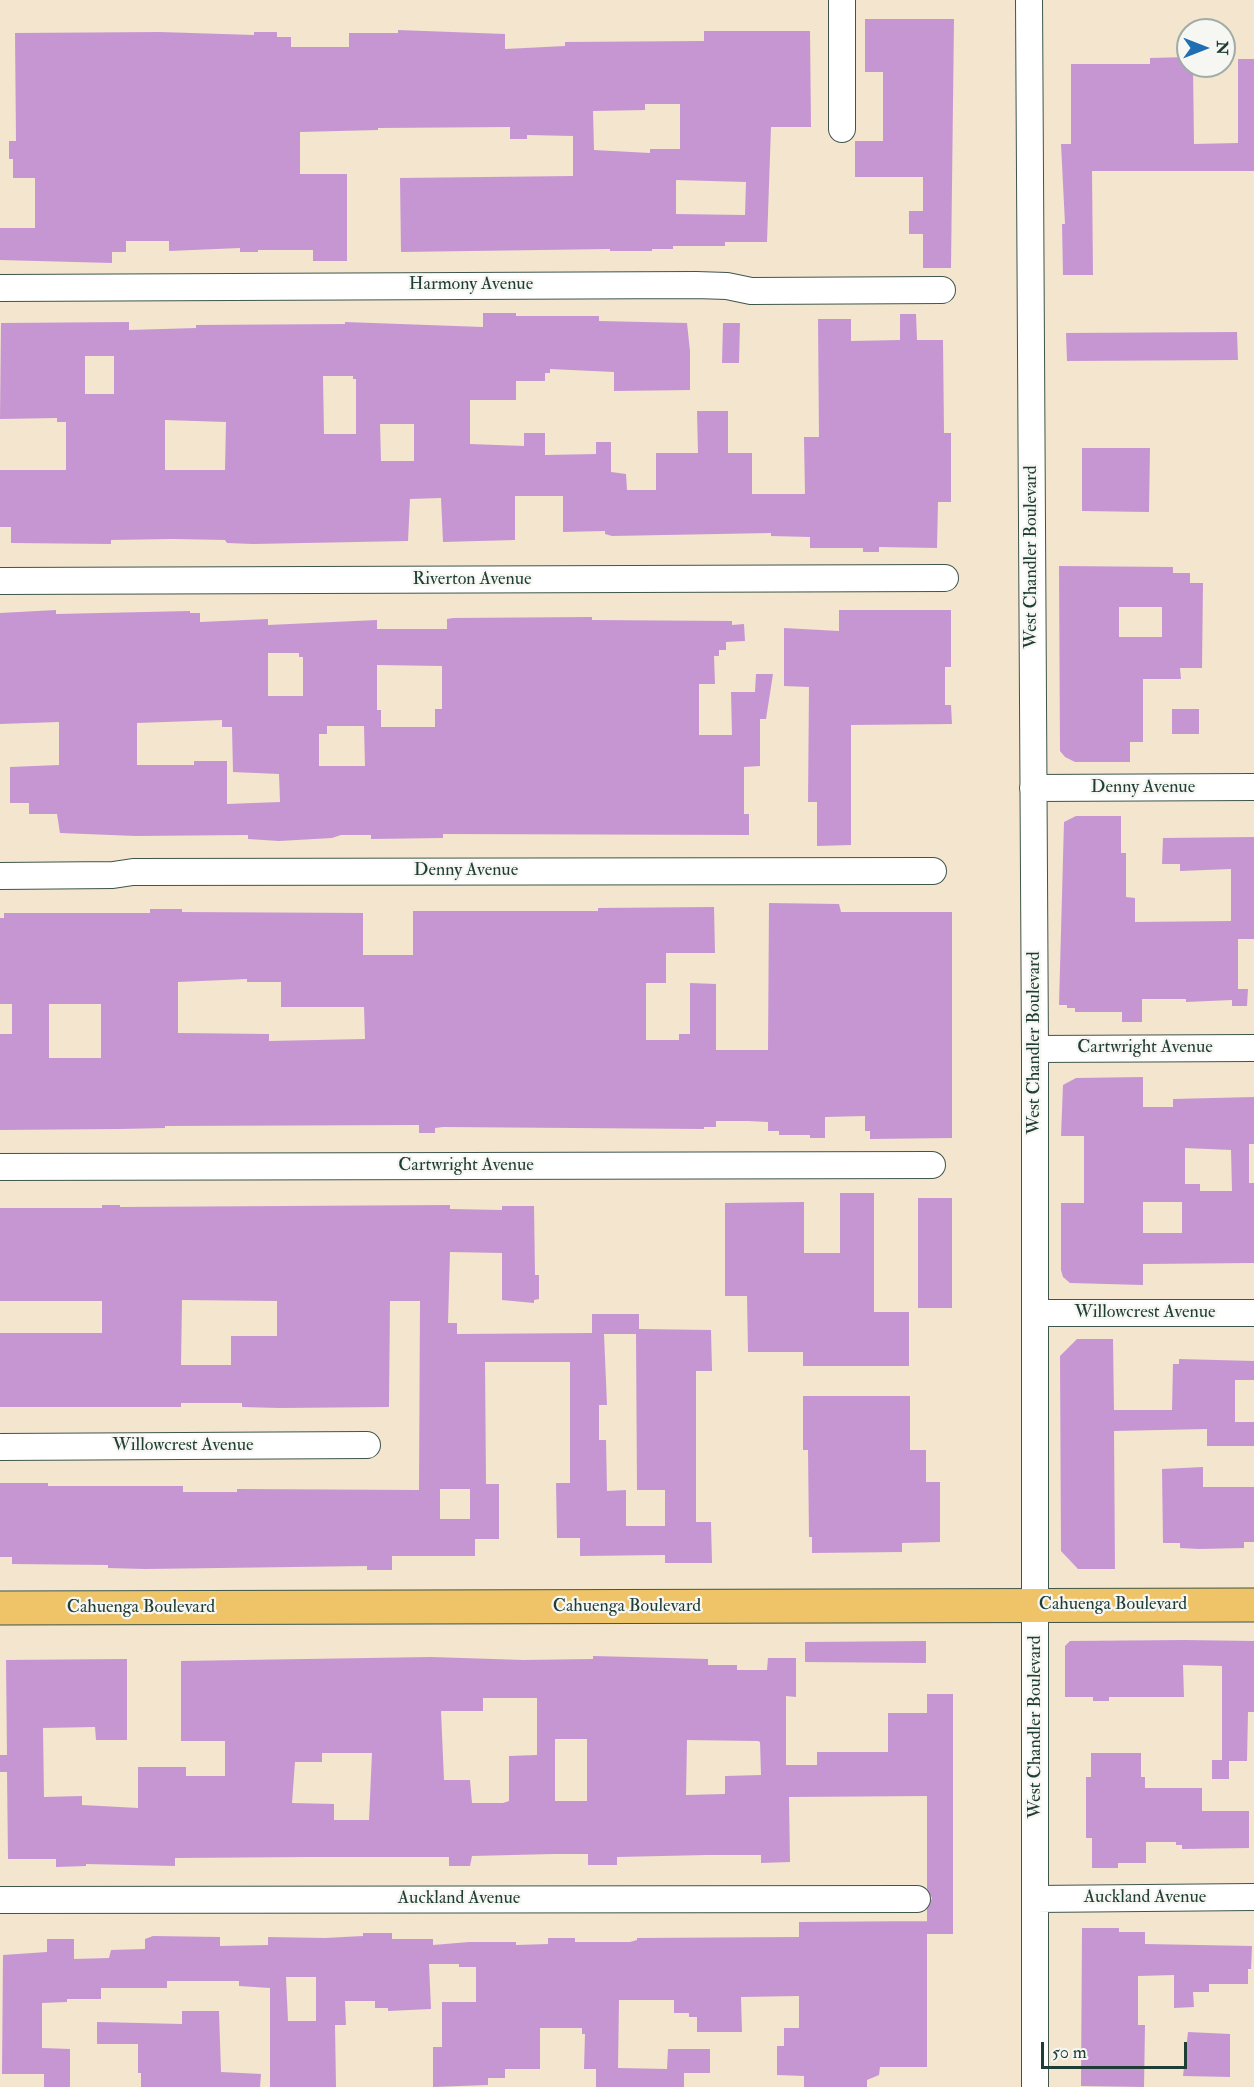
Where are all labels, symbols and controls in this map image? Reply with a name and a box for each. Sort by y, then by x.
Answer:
north arrow [1176,18,1236,78]
text: N [1212,41,1232,55]
street label: Harmony Avenue [409,274,533,296]
street label: West Chandler Boulevard [1021,465,1043,649]
street label: Riverton Avenue [412,569,532,591]
street label: Denny Avenue [1091,777,1195,799]
street label: Denny Avenue [414,860,518,882]
street label: West Chandler Boulevard [1024,951,1046,1135]
street label: Cartwright Avenue [1077,1037,1213,1059]
street label: Cartwright Avenue [398,1155,534,1177]
street label: Willowcrest Avenue [1074,1302,1216,1324]
street label: Willowcrest Avenue [112,1435,254,1457]
street label: Cahuenga Boulevard [1039,1594,1187,1616]
street label: Cahuenga Boulevard [553,1596,701,1618]
street label: Cahuenga Boulevard [67,1597,215,1619]
street label: West Chandler Boulevard [1025,1635,1047,1819]
street label: Auckland Avenue [1084,1887,1206,1909]
street label: Auckland Avenue [398,1888,520,1910]
scale bar [1044,2030,1190,2068]
text: 50 m [1052,2041,1087,2064]

